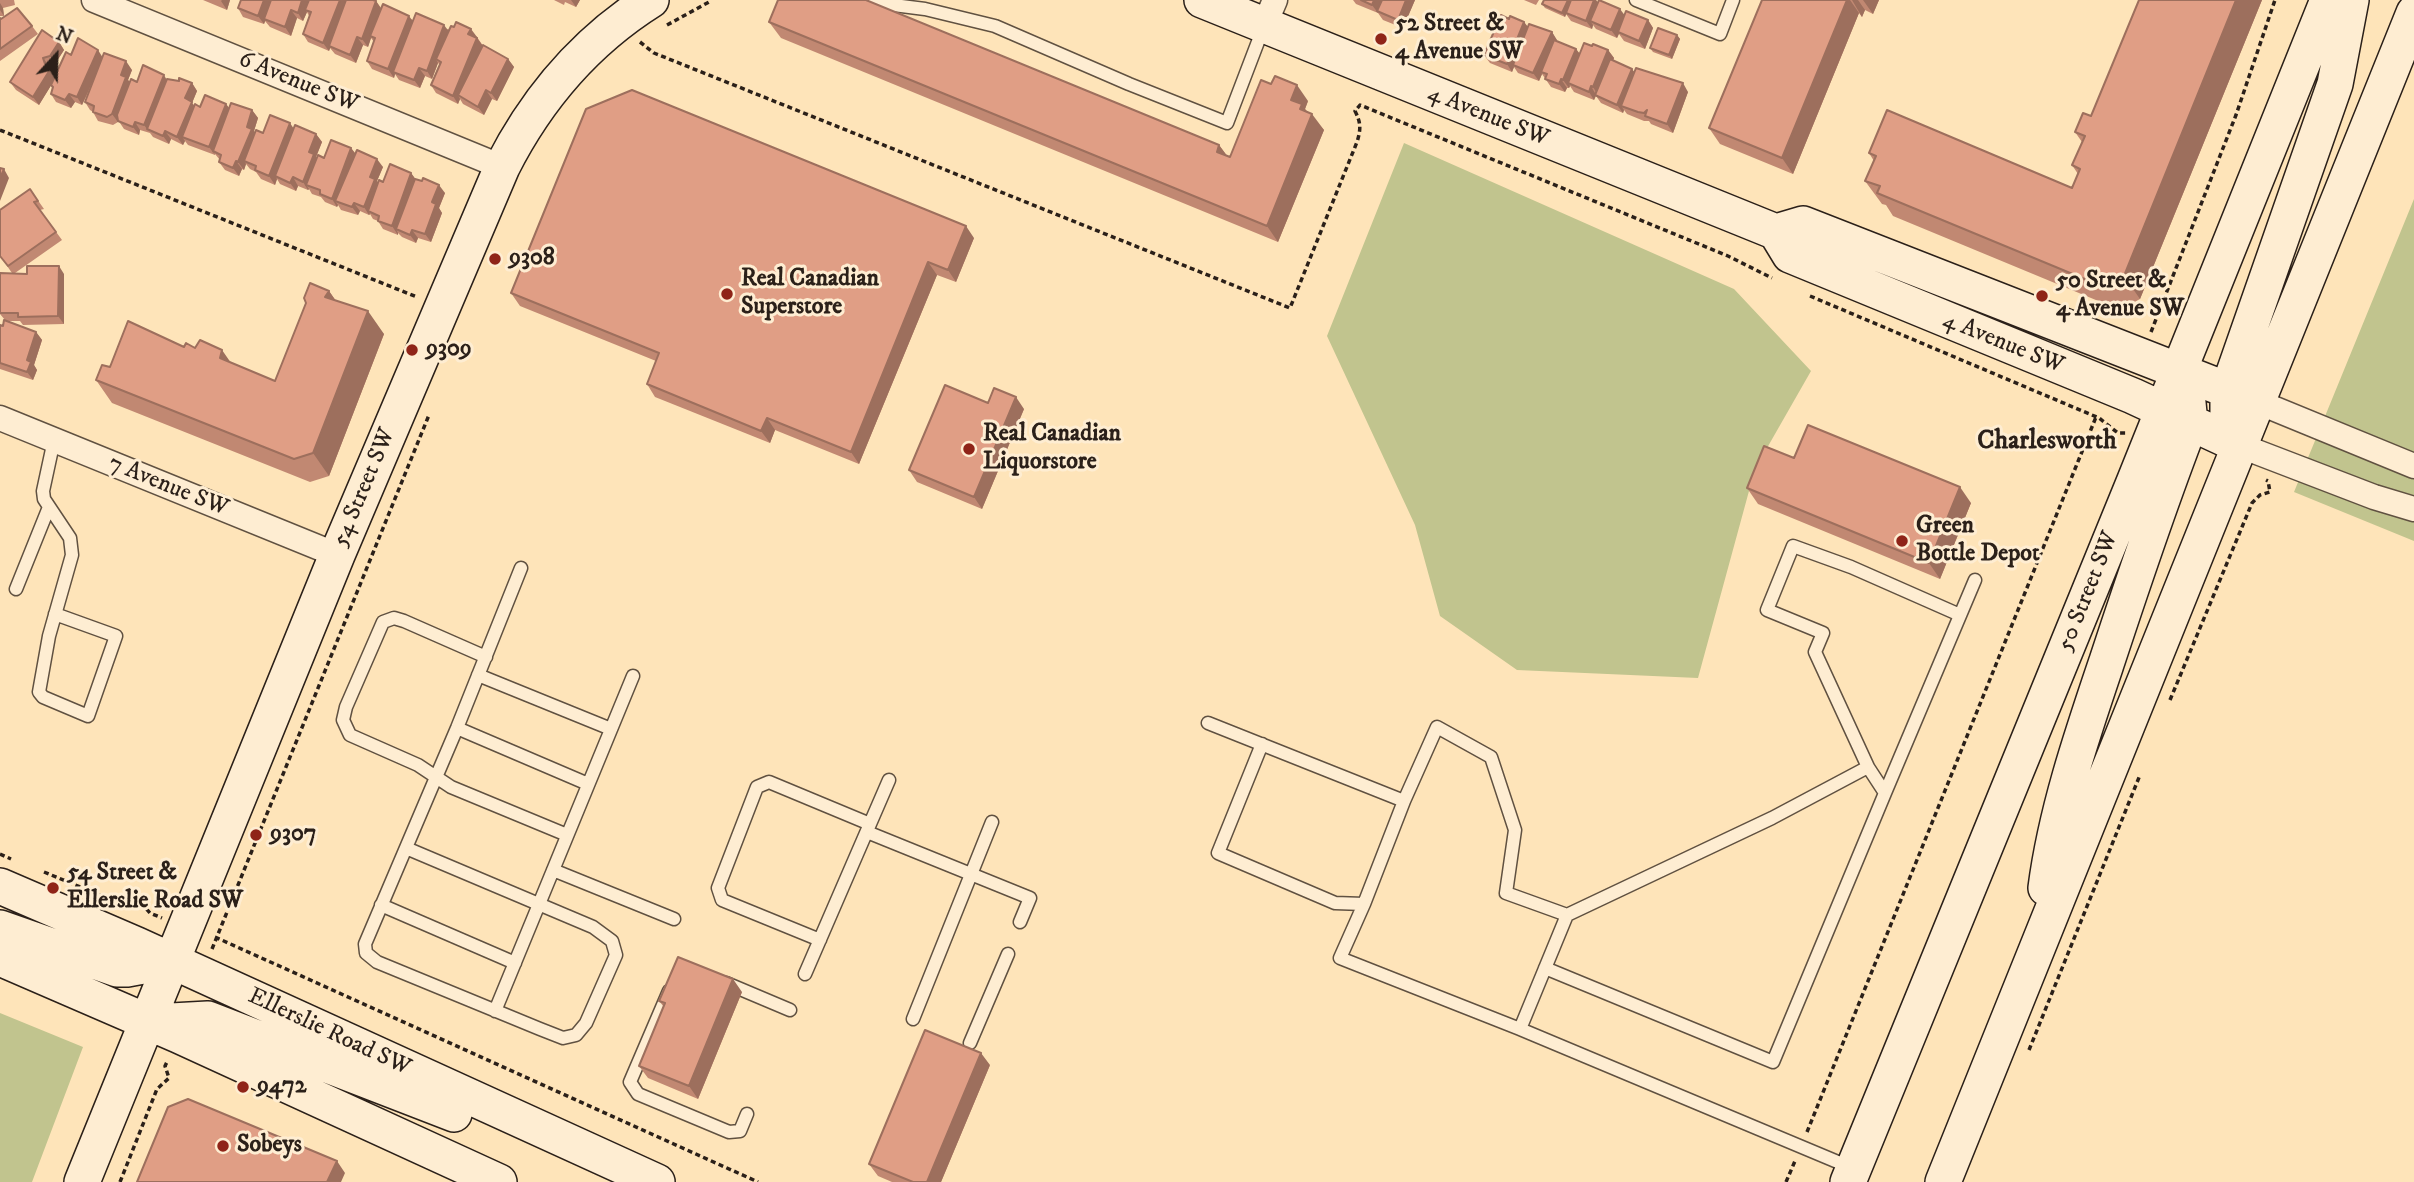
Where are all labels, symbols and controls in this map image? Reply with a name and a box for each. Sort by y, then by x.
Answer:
place label: 52 Street & 4 Avenue SW [1395,11,1523,67]
north arrow [21,21,91,91]
text: N [53,22,76,50]
marker: 52 Street & 4 Avenue SW [1373,31,1389,47]
street label: 6 Avenue SW [234,46,362,120]
street label: 4 Avenue SW [1423,80,1553,154]
place label: 9308 [509,245,555,273]
marker: 9308 [487,251,503,267]
place label: Real Canadian Superstore [741,266,879,322]
place label: 50 Street & 4 Avenue SW [2056,268,2184,324]
marker: Real Canadian Superstore [719,286,735,302]
marker: 50 Street & 4 Avenue SW [2034,288,2050,304]
street label: 4 Avenue SW [1938,307,2068,381]
place label: 9309 [426,336,472,364]
marker: 9309 [404,342,420,358]
place label: Real Canadian Liquorstore [983,421,1121,477]
street label: 54 Street SW [327,424,403,552]
district label: Charlesworth [1977,427,2117,459]
marker: Real Canadian Liquorstore [961,441,977,457]
street label: 7 Avenue SW [104,450,232,524]
place label: Green Bottle Depot [1916,513,2040,569]
street label: 50 Street SW [2052,528,2126,656]
marker: Green Bottle Depot [1894,533,1910,549]
place label: 9307 [270,821,316,849]
marker: 9307 [248,827,264,843]
place label: 54 Street & Ellerslie Road SW [67,860,243,916]
marker: 54 Street & Ellerslie Road SW [45,880,61,896]
street label: Ellerslie Road SW [243,983,415,1083]
place label: 9472 [257,1073,306,1101]
marker: 9472 [235,1079,251,1095]
place label: Sobeys [237,1132,302,1160]
marker: Sobeys [215,1138,231,1154]

